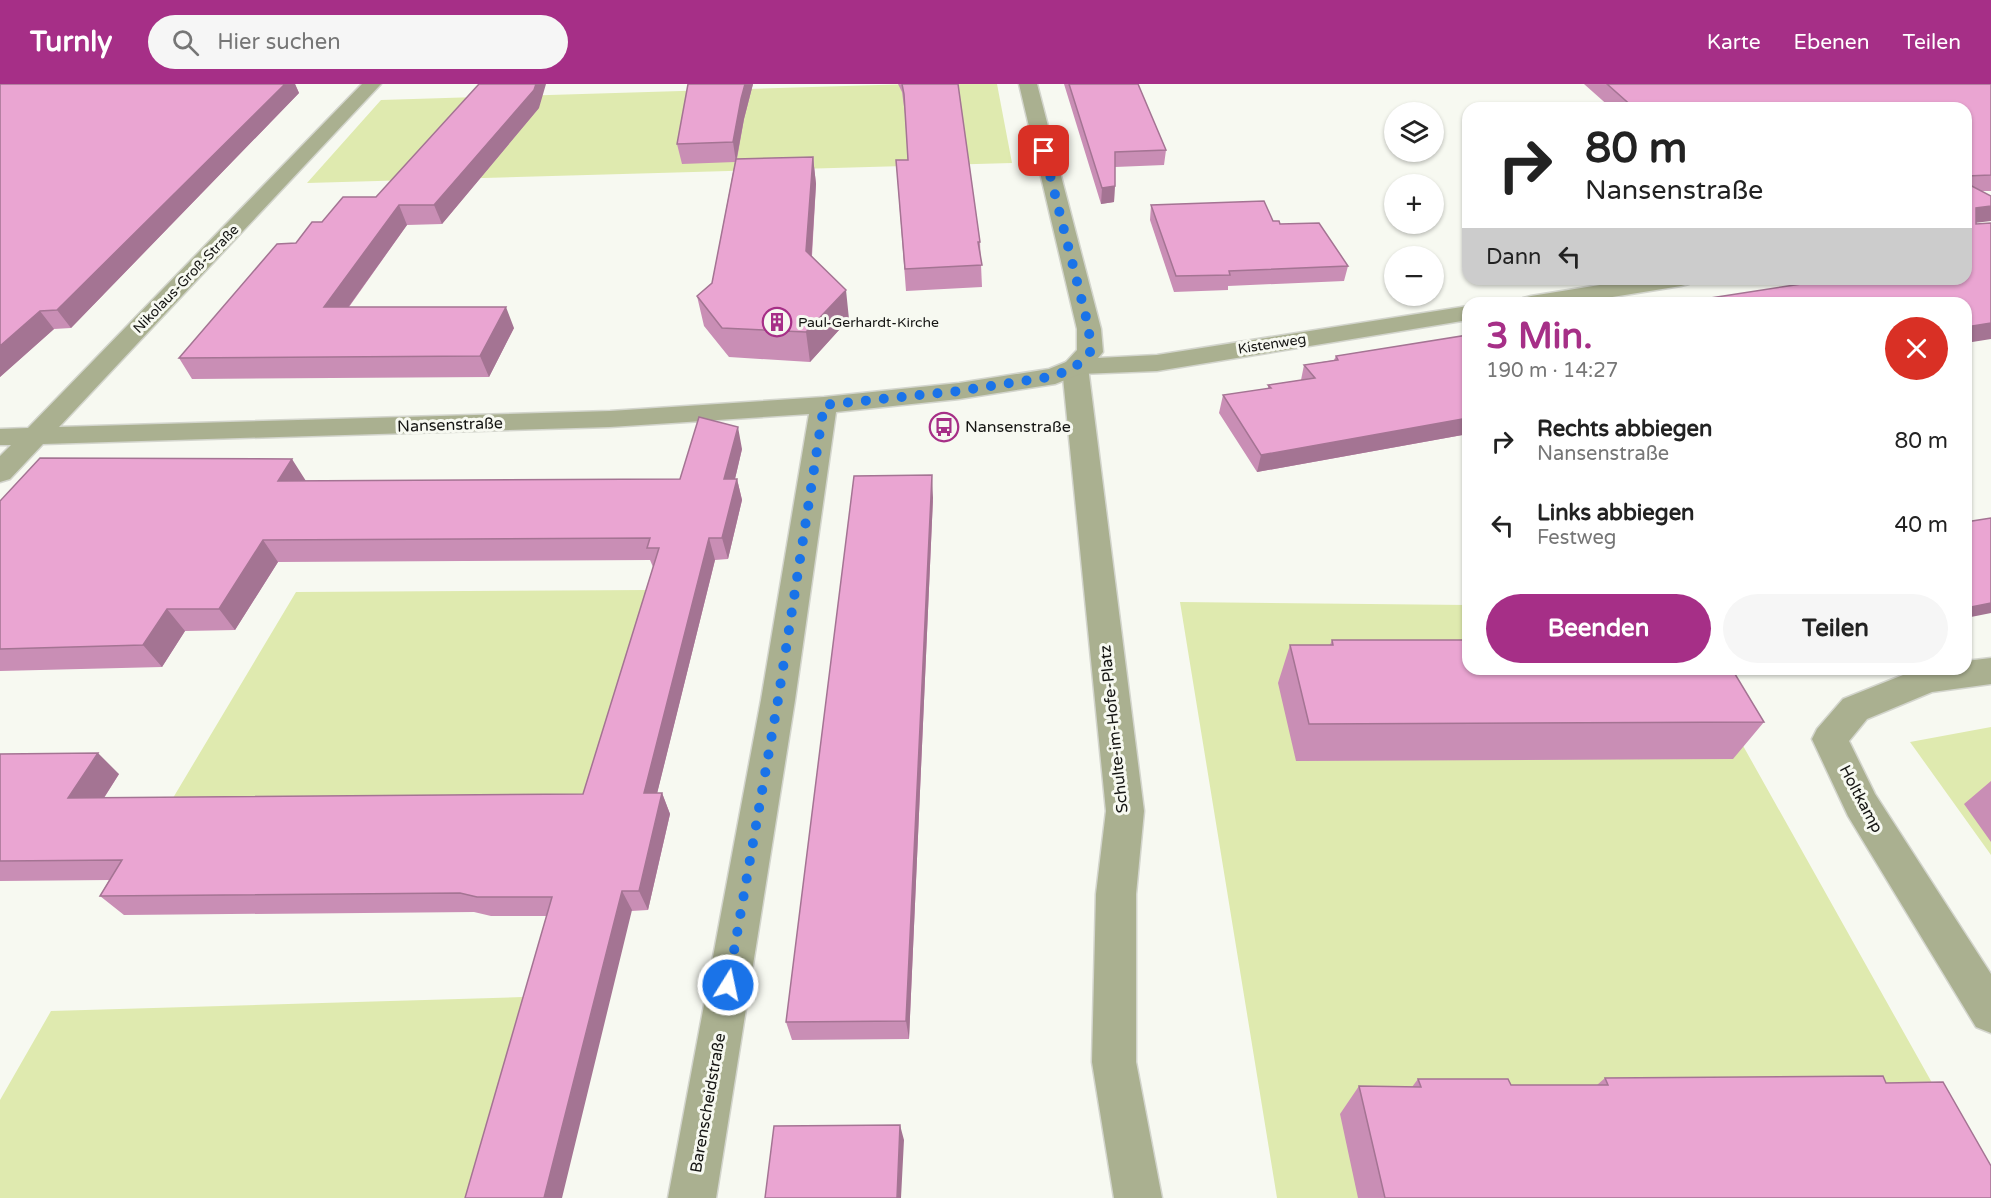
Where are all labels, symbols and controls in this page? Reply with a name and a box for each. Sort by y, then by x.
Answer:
search box [148,15,568,69]
text: Turnly [30,25,112,59]
icon: search [169,26,202,59]
text: Hier suchen [217,29,341,55]
text: Karte [1707,30,1761,55]
text: Ebenen [1794,30,1870,55]
text: Teilen [1903,30,1961,55]
map controls [1384,102,1444,306]
button: layers [1384,102,1444,162]
text: 80 m [1585,123,1687,174]
pin [1018,125,1069,176]
icon: right [1486,126,1564,204]
icon: arrive [1027,134,1060,167]
button: + [1384,174,1444,234]
text: Nansenstraße [1585,174,1763,207]
street label: Nikolaus-Groß-Straße [130,221,242,337]
icon: left [1553,240,1586,273]
text: Dann [1486,244,1541,270]
button: − [1384,246,1444,306]
building icon: Paul-Gerhardt-Kirche [761,306,793,338]
place label: Paul-Gerhardt-Kirche [798,314,939,331]
text: 3 Min. [1486,315,1593,358]
button: close [1885,317,1948,380]
street label: Kistenweg [1237,330,1307,358]
text: 190 m · 14:27 [1486,359,1618,383]
bus stop icon: Nansenstraße [928,411,960,443]
street label: Nansenstraße [397,413,503,437]
text: Rechts abbiegen [1537,416,1712,442]
place label: Nansenstraße [965,417,1071,437]
icon: right [1486,425,1519,458]
text: 80 m [1894,428,1948,454]
text: Nansenstraße [1537,442,1669,466]
text: Links abbiegen [1537,500,1695,526]
icon: left [1486,509,1519,542]
text: 40 m [1894,512,1948,538]
text: Festweg [1537,526,1616,550]
button: Beenden [1486,594,1711,663]
button: Teilen [1723,594,1948,663]
street label: Schulte-im-Hofe-Platz [1095,644,1133,814]
street label: Holtkamp [1835,762,1887,836]
position arrow [696,953,760,1017]
street label: Barenscheidstraße [686,1032,730,1174]

